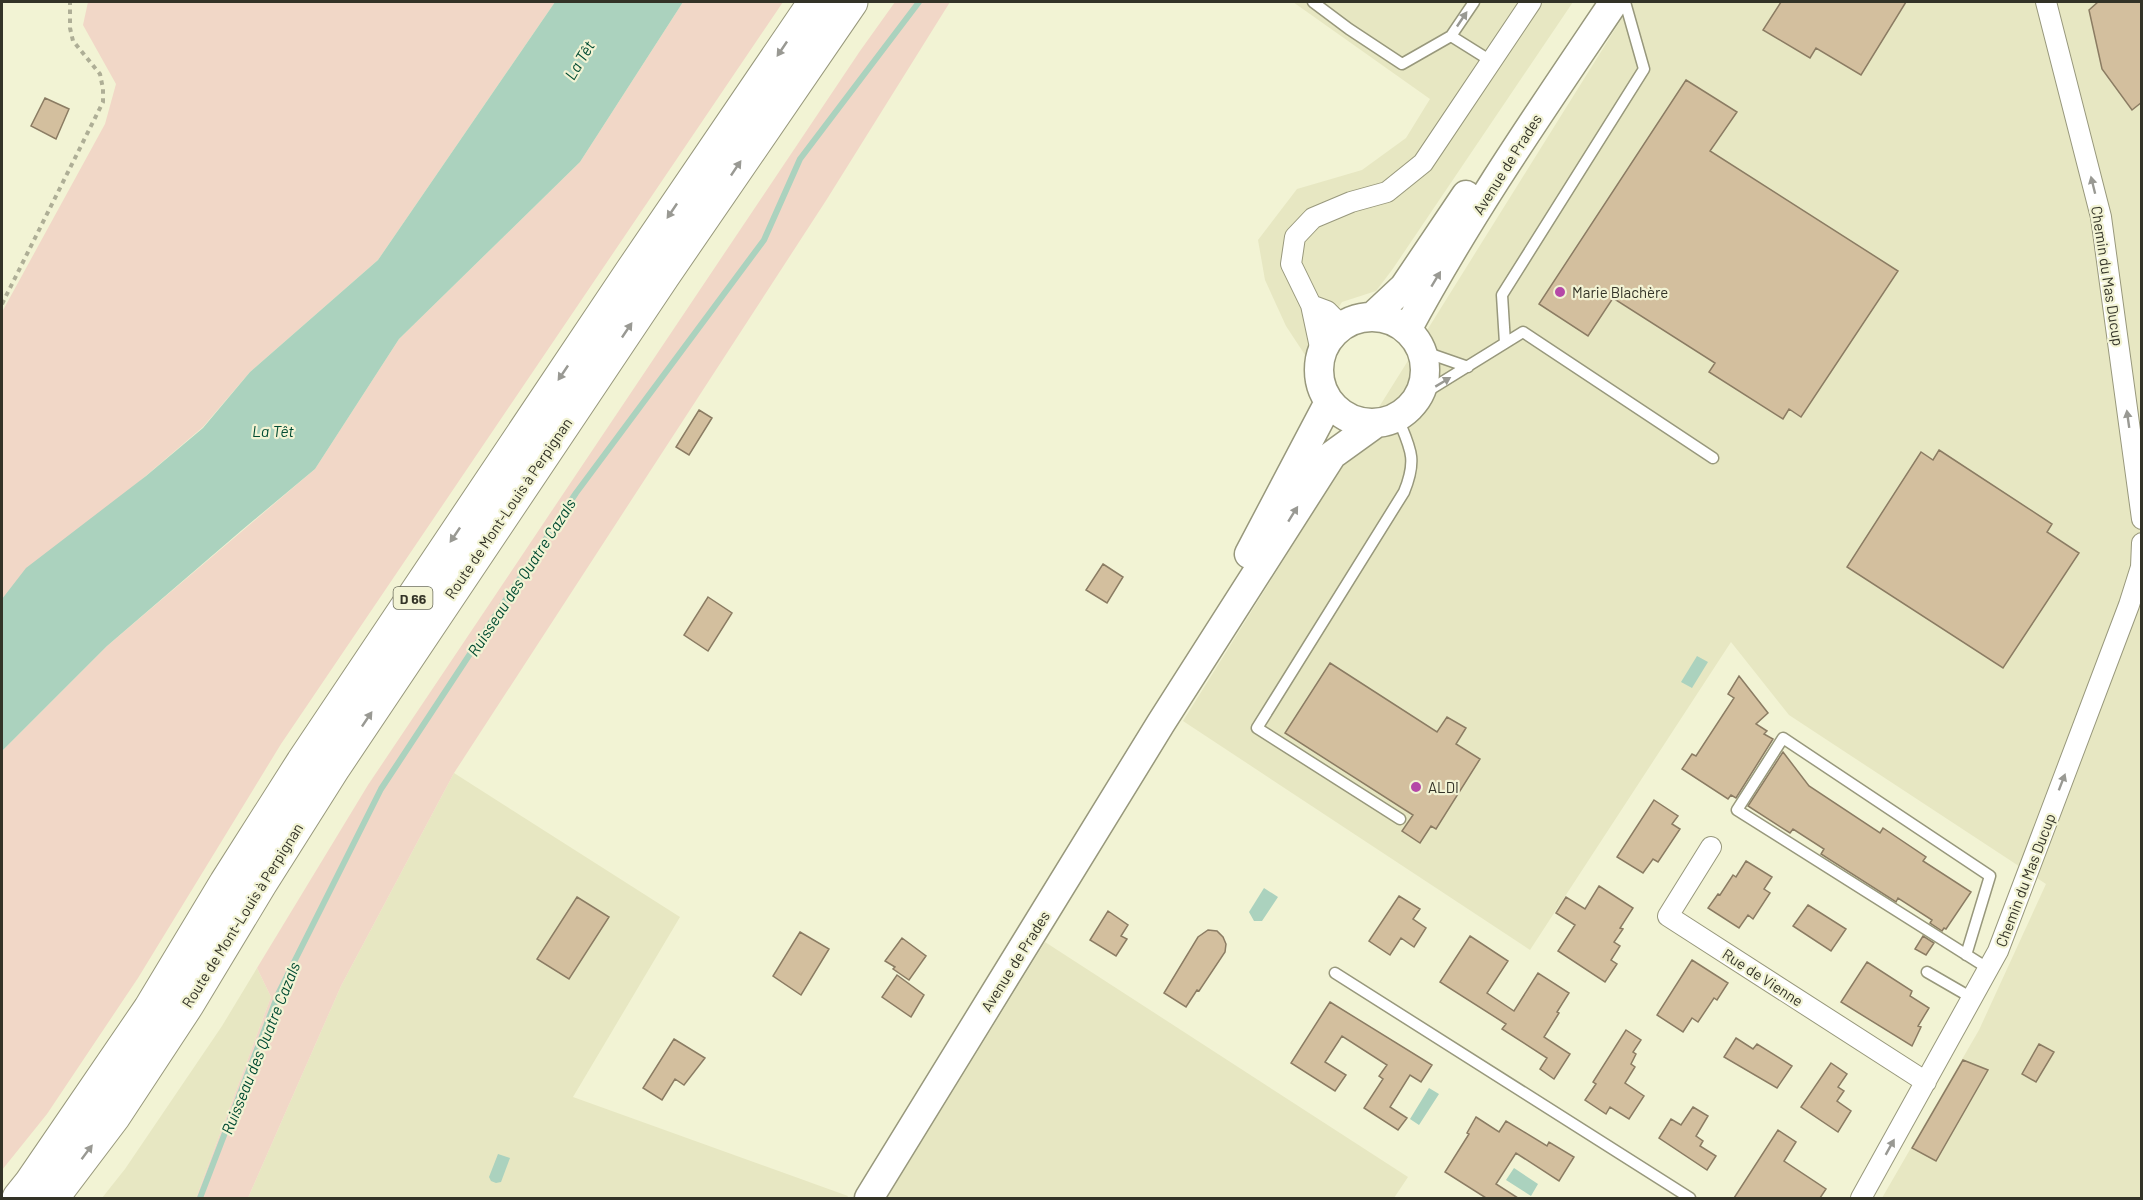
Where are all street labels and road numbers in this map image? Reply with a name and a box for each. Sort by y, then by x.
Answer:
street label: Avenue de Prades [1469,110,1545,218]
street label: Chemin du Mas Ducup [2088,205,2128,347]
street label: Route de Mont-Louis à Perpignan [441,414,575,602]
road number: D 66 [394,587,432,609]
street label: Chemin du Mas Ducup [1991,811,2059,949]
street label: Route de Mont-Louis à Perpignan [178,819,306,1011]
street label: Avenue de Prades [977,907,1053,1015]
street label: Rue de Vienne [1719,944,1807,1010]

